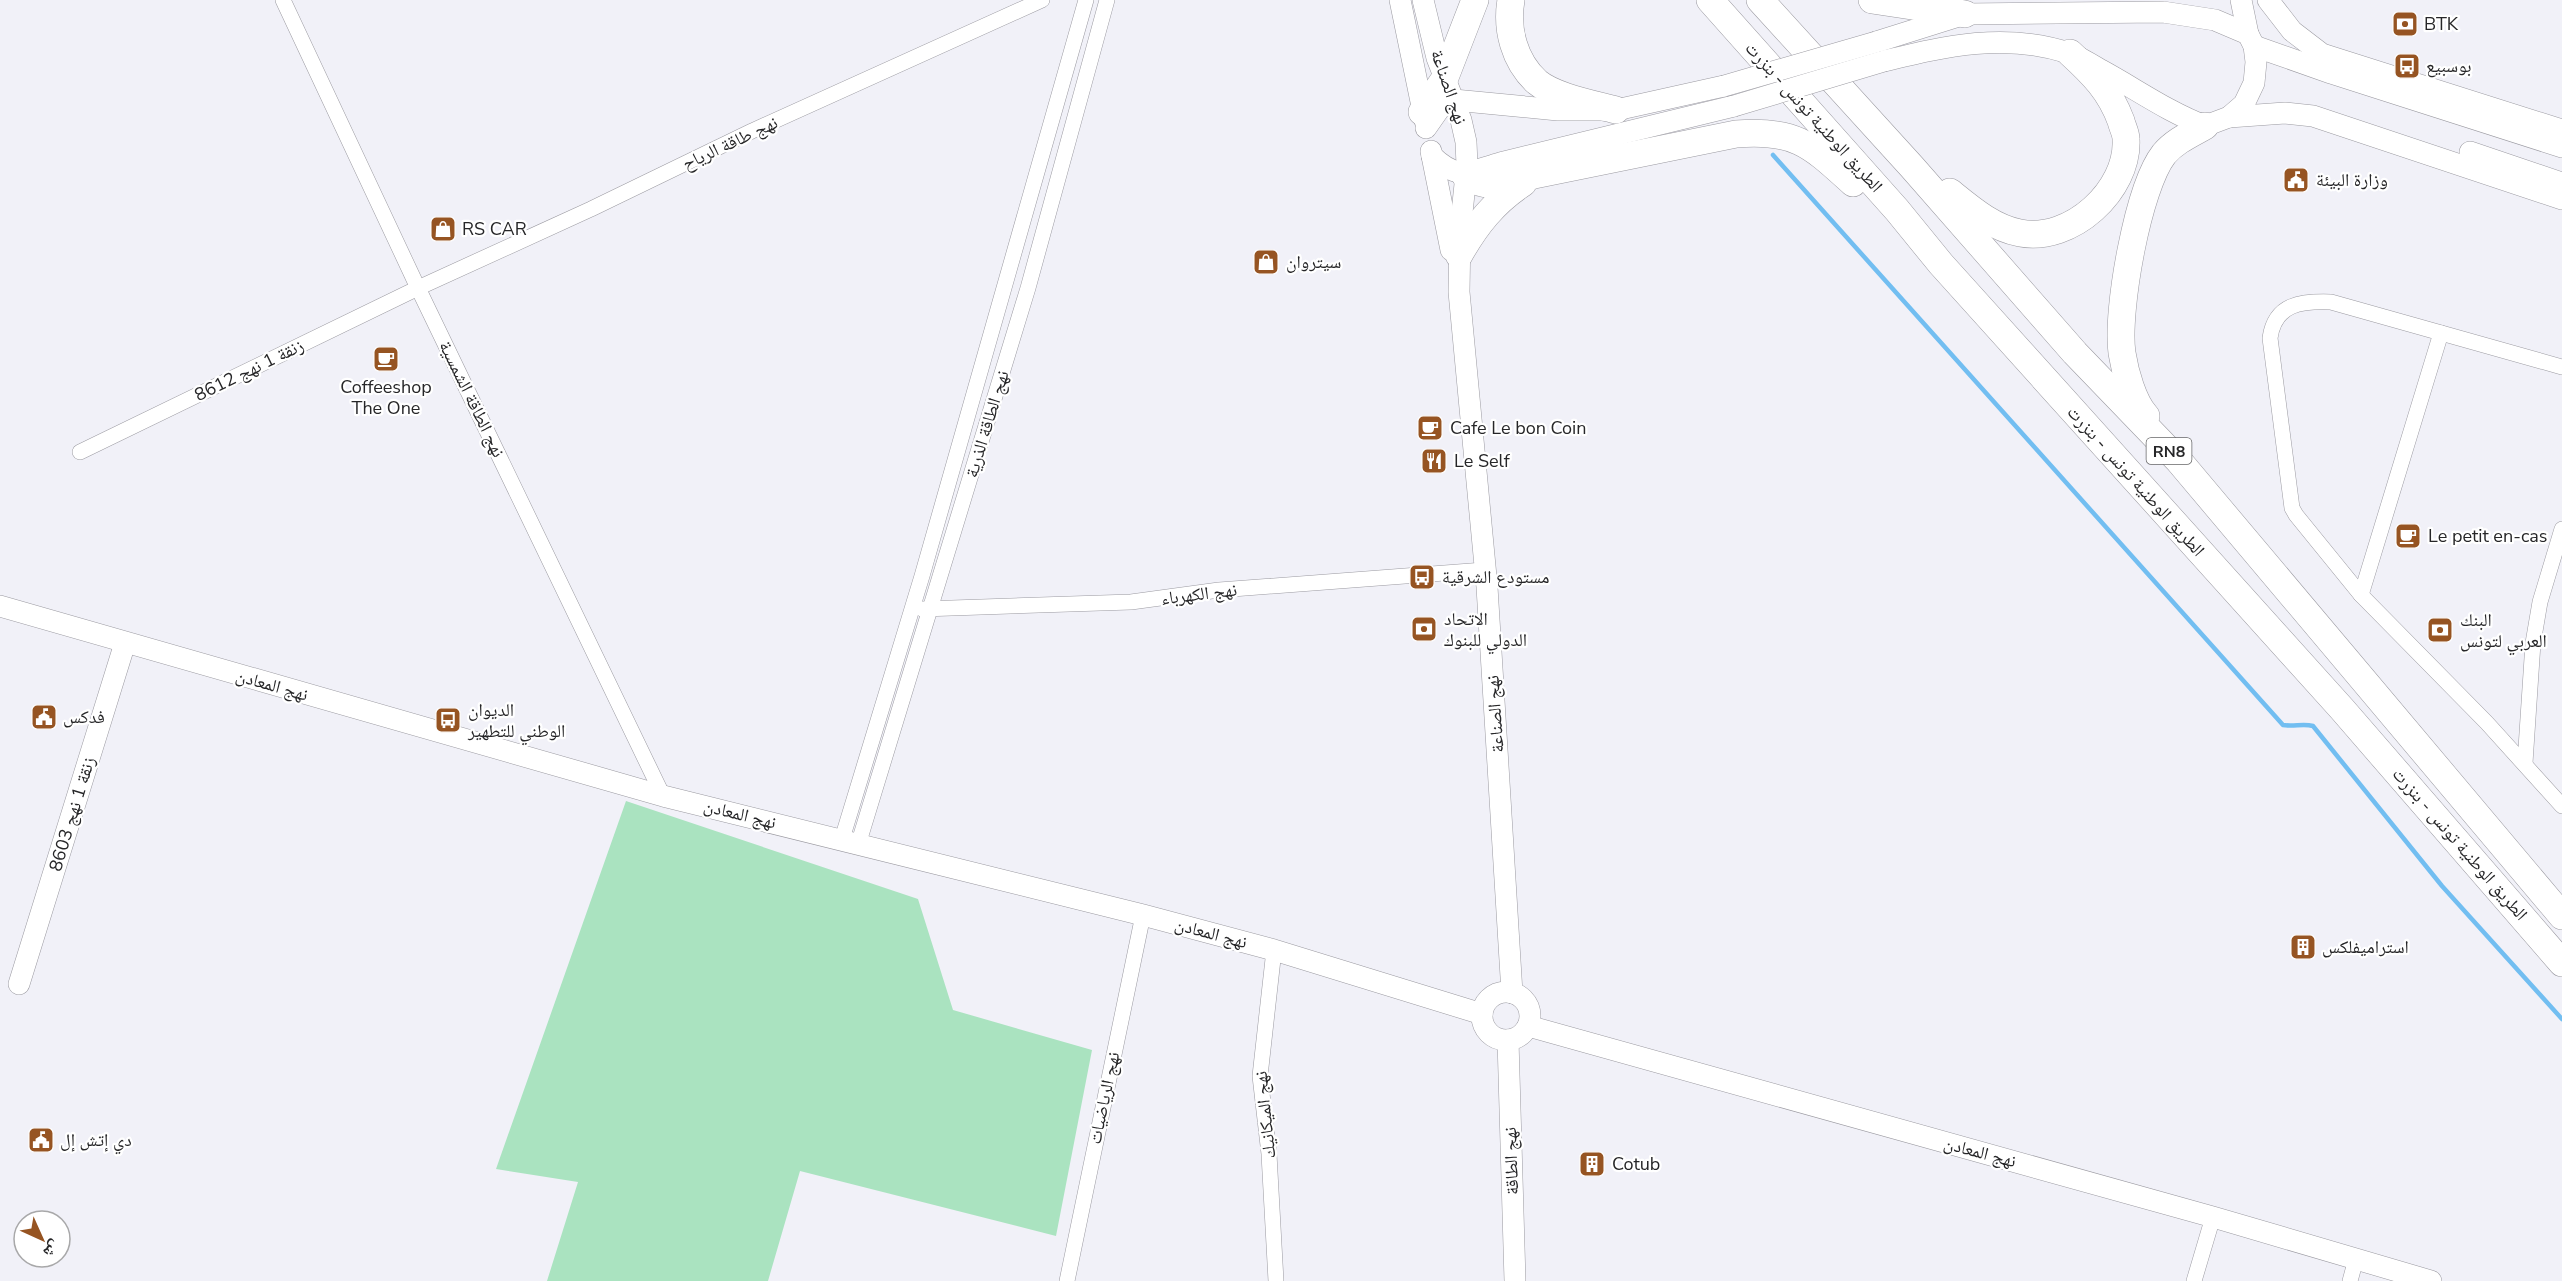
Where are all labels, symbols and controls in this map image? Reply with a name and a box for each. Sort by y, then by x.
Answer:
bank icon: BTK [2390,9,2420,39]
place label: BTK [2424,12,2459,36]
street label: الطريق الوطنية تونس - بنزرت [1740,37,1888,197]
street label: نهج الصناعة [1425,46,1473,128]
bus stop icon: بوسبيع [2392,51,2422,81]
place label: بوسبيع [2426,54,2472,78]
street label: نهج طاقة الرياح [678,110,782,176]
public building icon: وزارة البيئة [2281,165,2311,195]
place label: وزارة البيئة [2316,168,2388,192]
shop icon: RS CAR [428,214,458,244]
place label: RS CAR [462,217,527,241]
shop icon: سيتروان [1251,247,1281,277]
place label: سيتروان [1286,250,1341,274]
street label: زنقة 1 نهج 8612 [190,333,308,407]
street label: نهج الطاقة الشمسية [433,337,511,461]
cafe icon: Coffeeshop The One [371,344,401,374]
street label: نهج الطاقة الذرية [959,368,1015,480]
place label: Coffeeshop The One [340,375,432,420]
street label: الطريق الوطنية تونس - بنزرت [2062,401,2210,561]
cafe icon: Cafe Le bon Coin [1415,413,1445,443]
place label: Cafe Le bon Coin [1450,416,1586,440]
road number: RN8 [2146,438,2192,464]
restaurant icon: Le Self [1419,446,1449,476]
place label: Le Self [1454,449,1511,473]
cafe icon: Le petit en-cas [2393,521,2423,551]
place label: Le petit en-cas [2428,524,2548,548]
bus stop icon: مستودع الشرقية [1407,562,1437,592]
place label: مستودع الشرقية [1442,565,1549,589]
street label: نهج الكهرباء [1160,577,1238,611]
place label: الاتحاد الدولي للبنوك [1444,607,1527,655]
place label: البنك العربي لتونس [2460,608,2547,656]
bank icon: الاتحاد الدولي للبنوك [1409,614,1439,644]
bank icon: البنك العربي لتونس [2425,615,2455,645]
street label: نهج المعادن [233,663,311,707]
street label: نهج الصناعة [1480,674,1510,754]
place label: الديوان الوطني للتطهير [467,698,565,746]
public building icon: فدكس [29,702,59,732]
place label: فدكس [63,705,105,729]
bus stop icon: الديوان الوطني للتطهير [433,705,463,735]
street label: زنقة 1 نهج 8603 [43,754,101,874]
street label: الطريق الوطنية تونس - بنزرت [2387,763,2533,925]
street label: نهج المعادن [701,793,779,835]
street label: نهج المعادن [1172,912,1250,954]
building icon: استراميفلكس [2288,932,2318,962]
place label: استراميفلكس [2322,935,2409,959]
street label: نهج الرياضيات [1083,1050,1125,1146]
street label: نهج الميكانيك [1248,1070,1282,1160]
public building icon: دي إتش إل [26,1125,56,1155]
street label: نهج الطاقة [1498,1127,1524,1195]
place label: دي إتش إل [60,1128,132,1155]
street label: نهج المعادن [1941,1131,2019,1173]
building icon: Cotub [1577,1149,1607,1179]
place label: Cotub [1612,1152,1660,1176]
north arrow [12,1209,72,1269]
text: ش [38,1235,66,1263]

